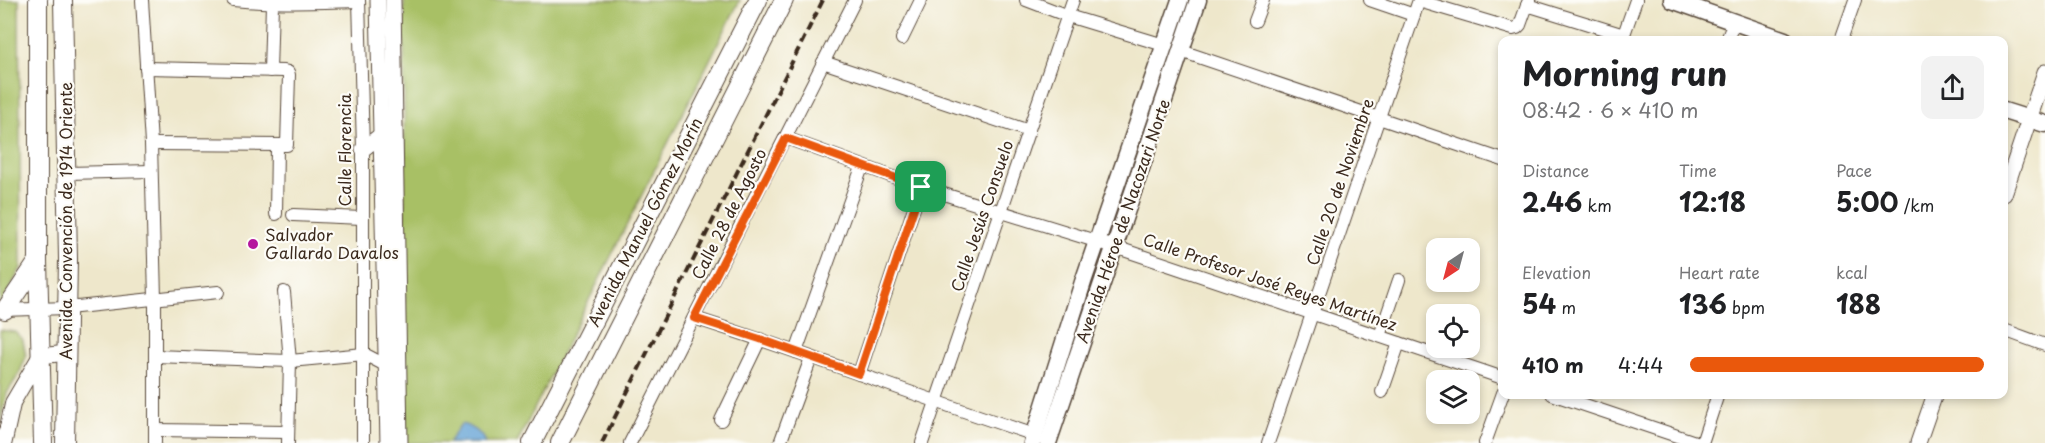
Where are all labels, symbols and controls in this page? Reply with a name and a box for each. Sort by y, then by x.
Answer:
text: Morning run [1522,47,1727,97]
button: share [1921,56,1984,119]
street label: Avenida Convención de 1914 Oriente [53,82,77,360]
street label: Calle Florencia [332,93,356,207]
street label: Calle 20 de Noviembre [1299,95,1379,268]
text: 08:42 · 6 × 410 m [1522,95,1698,125]
street label: Avenida Héroe de Nacozari Norte [1069,96,1175,346]
street label: Avenida Manuel Gómez Morín [581,113,707,330]
street label: Calle Jesús Consuelo [944,137,1018,295]
street label: Calle 28 de Agosto [685,144,772,283]
text: Distance [1522,158,1589,182]
text: Time [1679,158,1717,182]
text: Pace [1836,158,1872,182]
pin [895,161,946,212]
icon: arrive [904,170,937,203]
text: 2.46 [1522,182,1582,221]
text: 12:18 [1679,182,1746,221]
text: 5:00 [1836,182,1899,221]
text: km [1582,193,1612,217]
text: /km [1899,193,1934,217]
place label: Salvador Gallardo Davalos [265,222,399,264]
street label: Calle Profesor José Reyes Martínez [1140,226,1401,336]
marker: Salvador Gallardo Davalos [246,237,260,251]
north arrow [1426,238,1480,292]
map controls [1426,238,1480,424]
text: Elevation [1522,260,1591,284]
text: Heart rate [1679,260,1760,284]
text: kcal [1836,260,1868,284]
text: 54 [1522,284,1556,323]
text: 136 [1679,284,1727,323]
text: 188 [1836,284,1881,323]
text: m [1556,295,1576,319]
text: bpm [1727,295,1765,319]
button: locate [1426,304,1480,358]
text: 410 m [1522,350,1584,380]
text: 4:44 [1618,350,1663,380]
button: layers [1426,370,1480,424]

